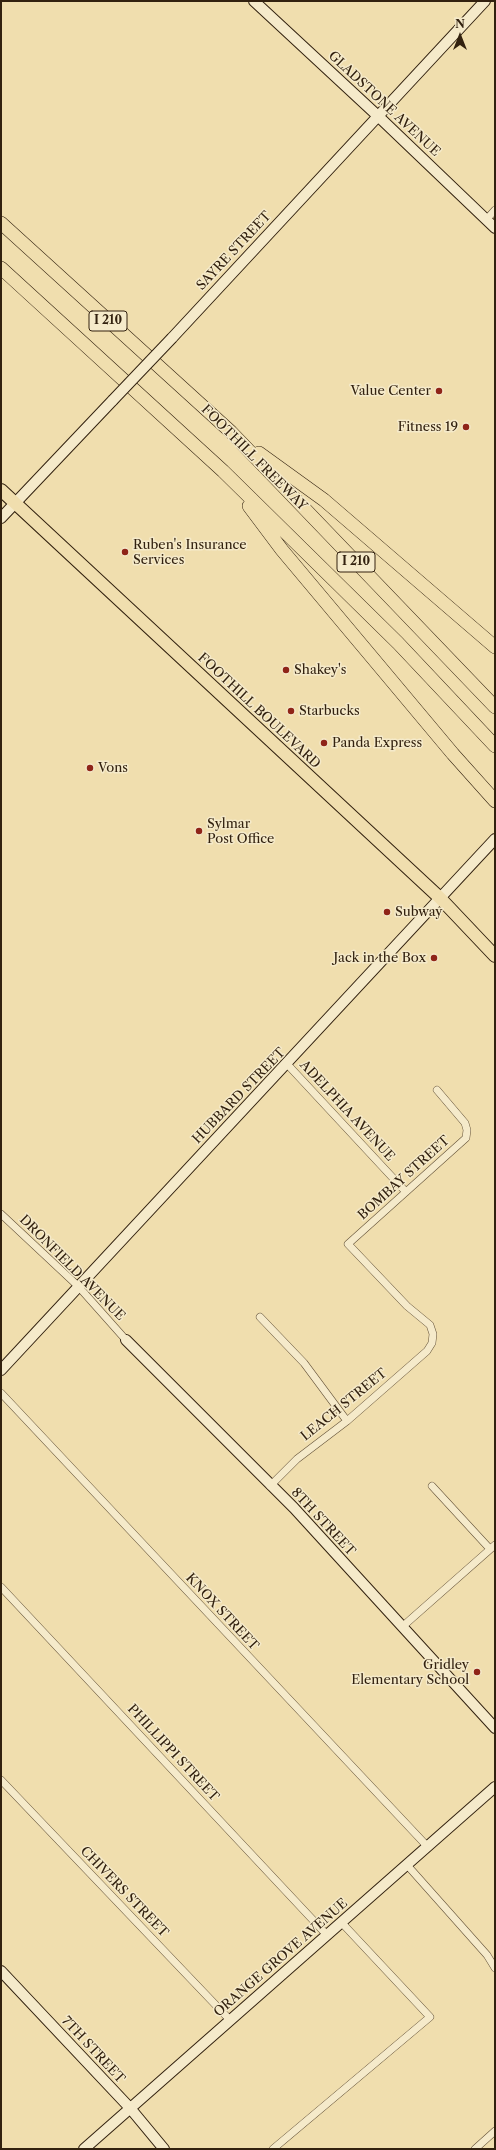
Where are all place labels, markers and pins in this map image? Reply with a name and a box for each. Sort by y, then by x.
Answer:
place label: Value Center [351,383,431,399]
marker: Value Center [434,386,444,396]
place label: Fitness 19 [398,419,458,435]
marker: Fitness 19 [461,422,471,432]
place label: Ruben's Insurance Services [133,537,247,568]
marker: Ruben's Insurance Services [120,547,130,557]
place label: Shakey's [294,662,346,678]
marker: Shakey's [281,665,291,675]
place label: Starbucks [299,703,360,719]
marker: Starbucks [286,706,296,716]
place label: Panda Express [332,735,422,751]
marker: Panda Express [319,738,329,748]
place label: Vons [98,760,128,776]
marker: Vons [85,763,95,773]
place label: Sylmar Post Office [207,816,274,847]
marker: Sylmar Post Office [194,826,204,836]
place label: Subway [395,904,443,920]
marker: Subway [382,907,392,917]
place label: Jack in the Box [334,950,426,966]
marker: Jack in the Box [429,953,439,963]
place label: Gridley Elementary School [351,1657,469,1688]
marker: Gridley Elementary School [472,1667,482,1677]

